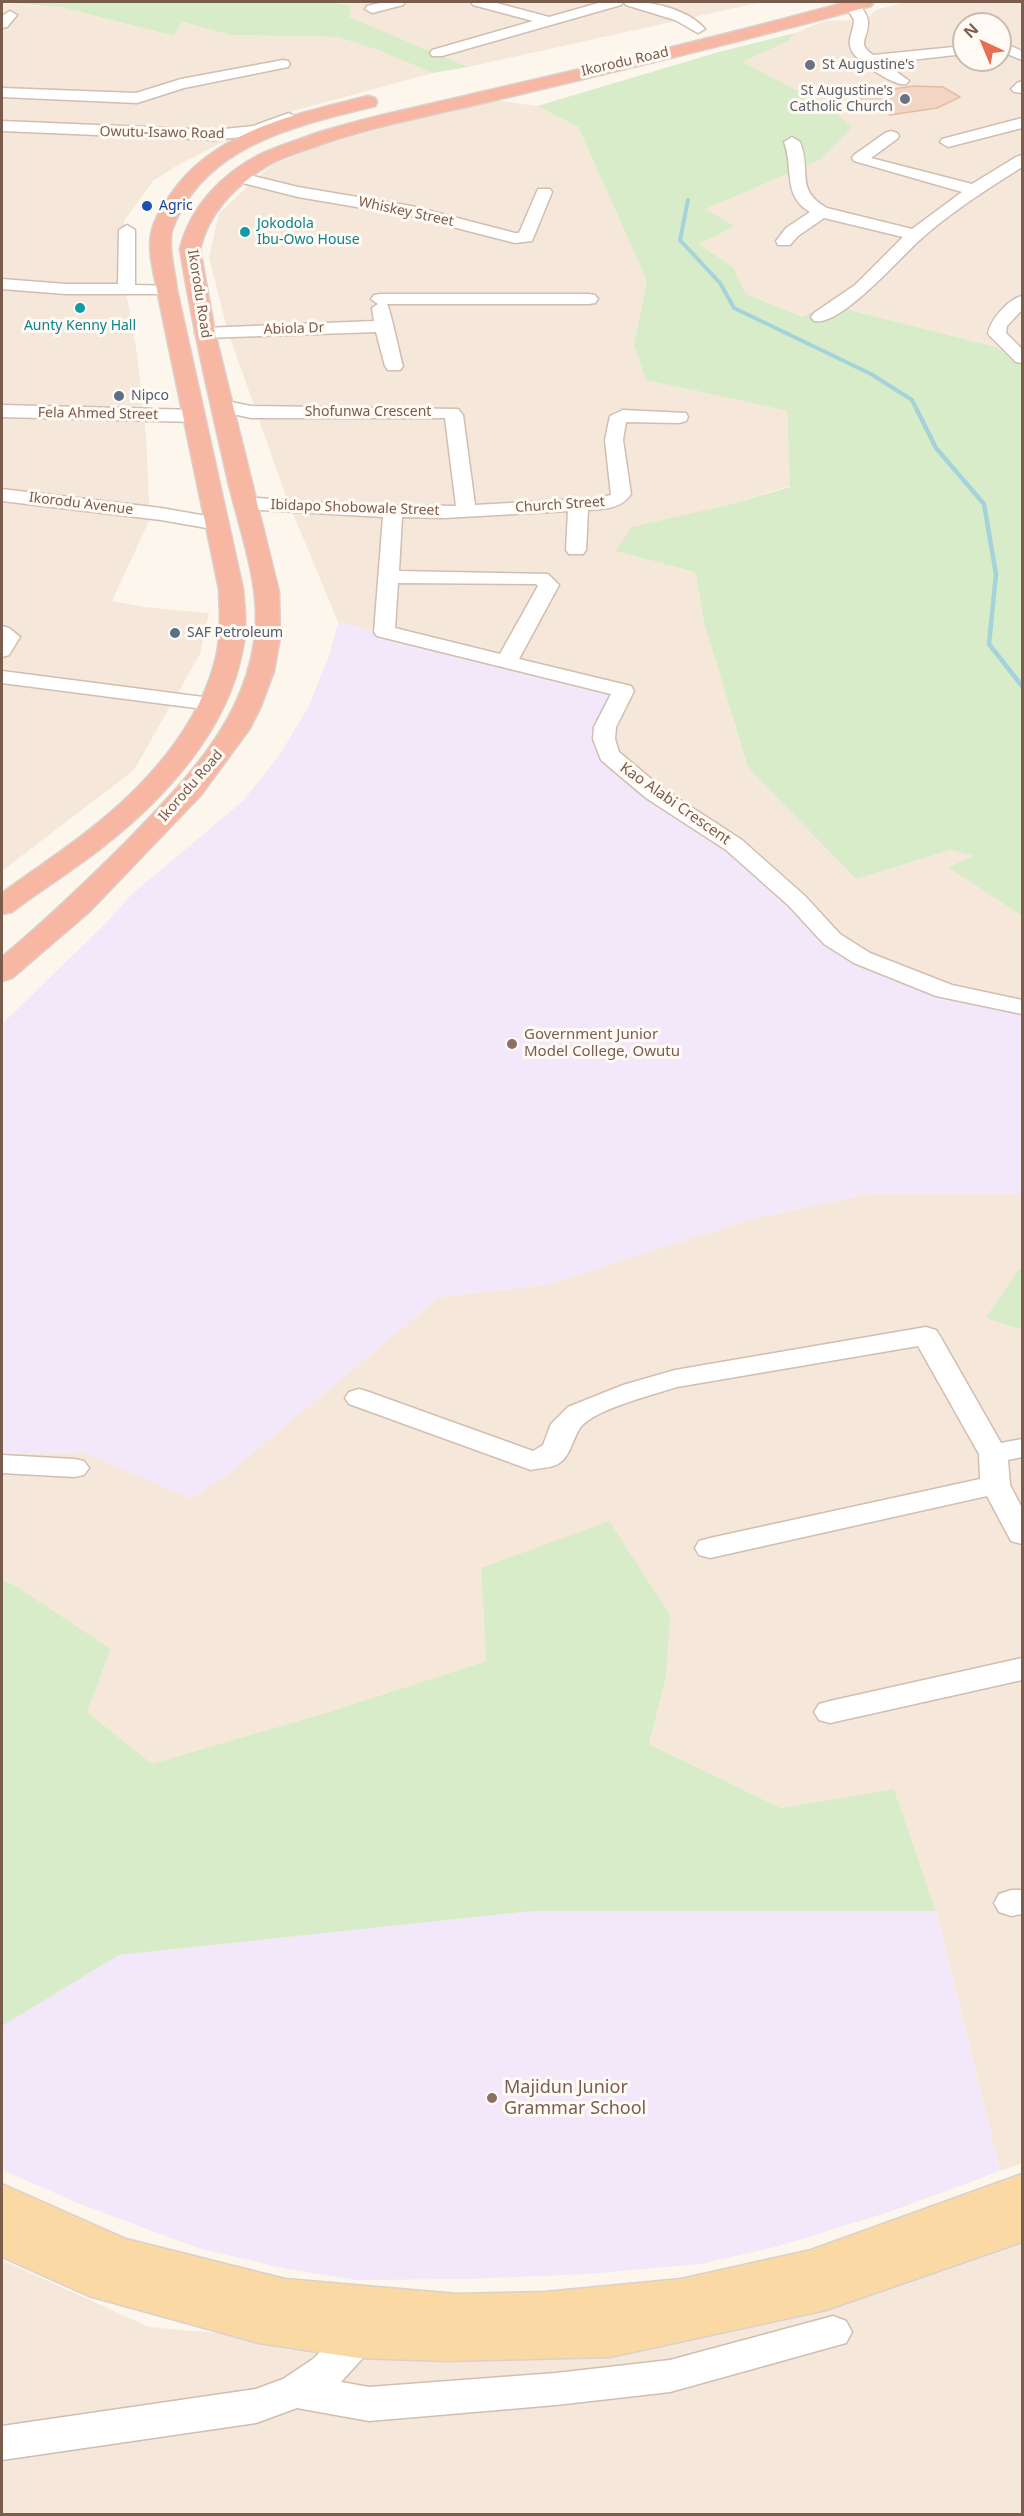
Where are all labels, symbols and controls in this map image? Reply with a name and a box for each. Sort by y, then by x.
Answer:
north arrow [952,12,1012,72]
text: N [959,18,983,43]
street label: Ikorodu Road [580,44,670,80]
place label: St Augustine's [822,57,914,73]
marker: St Augustine's [803,58,817,72]
place label: St Augustine's Catholic Church [790,83,893,116]
marker: St Augustine's Catholic Church [898,92,912,106]
street label: Owutu-Isawo Road [99,124,225,142]
street label: Whiskey Street [357,194,455,230]
place label: Agric [159,198,193,214]
marker: Agric [140,199,154,213]
place label: Jokodola Ibu-Owo House [257,216,360,249]
marker: Jokodola Ibu-Owo House [238,225,252,239]
street label: Ikorodu Road [184,249,214,339]
marker: Aunty Kenny Hall [73,301,87,315]
place label: Aunty Kenny Hall [24,318,136,334]
street label: Abiola Dr [263,320,325,338]
place label: Nipco [131,388,169,404]
marker: Nipco [112,389,126,403]
street label: Shofunwa Crescent [305,404,431,420]
street label: Fela Ahmed Street [38,405,158,423]
street label: Ikorodu Avenue [28,489,134,519]
street label: Church Street [515,493,605,517]
street label: Ibidapo Shobowale Street [270,497,440,519]
place label: SAF Petroleum [187,625,283,641]
marker: SAF Petroleum [168,626,182,640]
street label: Ikorodu Road [155,747,227,825]
street label: Kao Alabi Crescent [616,759,734,849]
place label: Government Junior Model College, Owutu [524,1026,680,1061]
marker: Government Junior Model College, Owutu [505,1037,519,1051]
place label: Majidun Junior Grammar School [504,2077,646,2120]
marker: Majidun Junior Grammar School [485,2091,499,2105]

